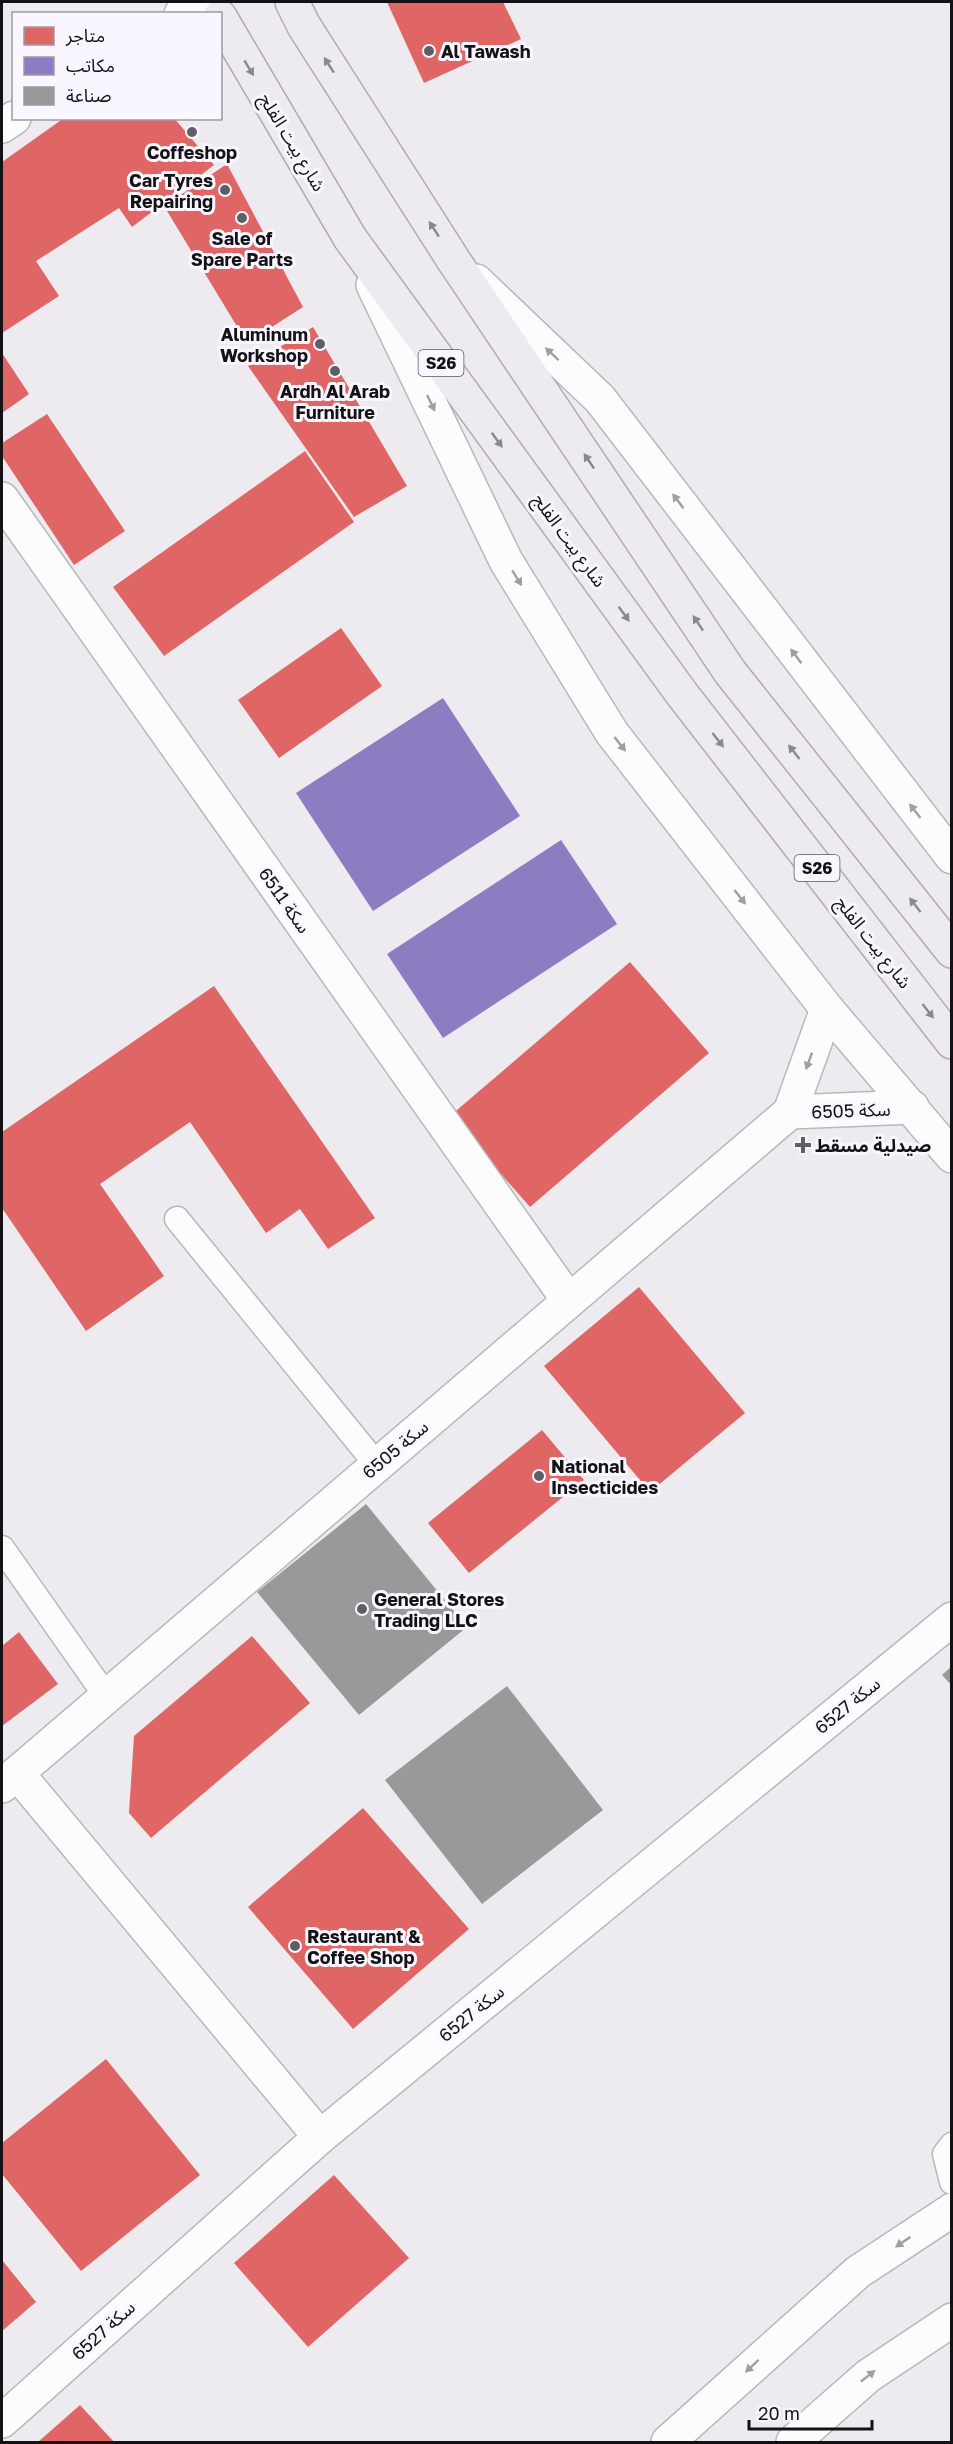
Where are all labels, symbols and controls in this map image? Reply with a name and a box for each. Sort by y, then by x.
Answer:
legend [12,12,222,120]
text: متاجر [65,24,105,47]
place label: Al Tawash [441,40,531,62]
marker: Al Tawash [422,44,436,58]
text: مكاتب [66,54,115,76]
one-way arrow [323,57,334,73]
one-way arrow [244,60,255,76]
text: صناعة [66,84,111,106]
street label: شارع بيت الفلج [252,89,331,197]
marker: Coffeshop [185,125,199,139]
place label: Coffeshop [147,141,237,163]
place label: Car Tyres Repairing [129,169,213,212]
marker: Car Tyres Repairing [218,183,232,197]
marker: Sale of Spare Parts [235,211,249,225]
one-way arrow [428,221,439,237]
place label: Sale of Spare Parts [191,227,293,270]
place label: Aluminum Workshop [220,323,308,366]
marker: Aluminum Workshop [313,337,327,351]
one-way arrow [545,347,559,361]
road number: S26 [418,350,464,376]
marker: Ardh Al Arab Furniture [328,364,342,378]
place label: Ardh Al Arab Furniture [280,380,390,423]
one-way arrow [427,395,436,412]
one-way arrow [491,431,503,447]
one-way arrow [584,453,595,469]
street label: شارع بيت الفلج [525,489,611,593]
one-way arrow [672,494,684,509]
one-way arrow [511,570,522,586]
one-way arrow [618,606,630,622]
one-way arrow [692,615,703,631]
one-way arrow [791,649,803,664]
one-way arrow [712,733,724,748]
one-way arrow [614,735,626,751]
one-way arrow [788,744,801,760]
one-way arrow [910,803,922,818]
road number: S26 [794,855,840,881]
street label: سكة 6511 [254,863,316,937]
one-way arrow [734,890,746,905]
street label: شارع بيت الفلج [828,892,917,995]
one-way arrow [909,897,922,913]
one-way arrow [921,1003,933,1018]
one-way arrow [803,1052,813,1070]
street label: سكة 6505 [811,1098,891,1122]
place label: صيدلية مسقط [815,1134,931,1156]
marker: صيدلية مسقط [796,1138,810,1152]
street label: سكة 6505 [357,1415,433,1483]
place label: National Insecticides [551,1455,658,1498]
marker: National Insecticides [532,1469,546,1483]
place label: General Stores Trading LLC [374,1588,504,1631]
marker: General Stores Trading LLC [355,1602,369,1616]
street label: سكة 6527 [810,1672,884,1738]
place label: Restaurant & Coffee Shop [307,1925,421,1968]
marker: Restaurant & Coffee Shop [288,1939,302,1953]
street label: سكة 6527 [434,1980,508,2046]
one-way arrow [895,2236,911,2248]
street label: سكة 6527 [67,2296,139,2364]
one-way arrow [746,2358,760,2372]
one-way arrow [861,2371,876,2383]
scale bar [749,2393,872,2431]
text: 20 m [758,2402,800,2424]

